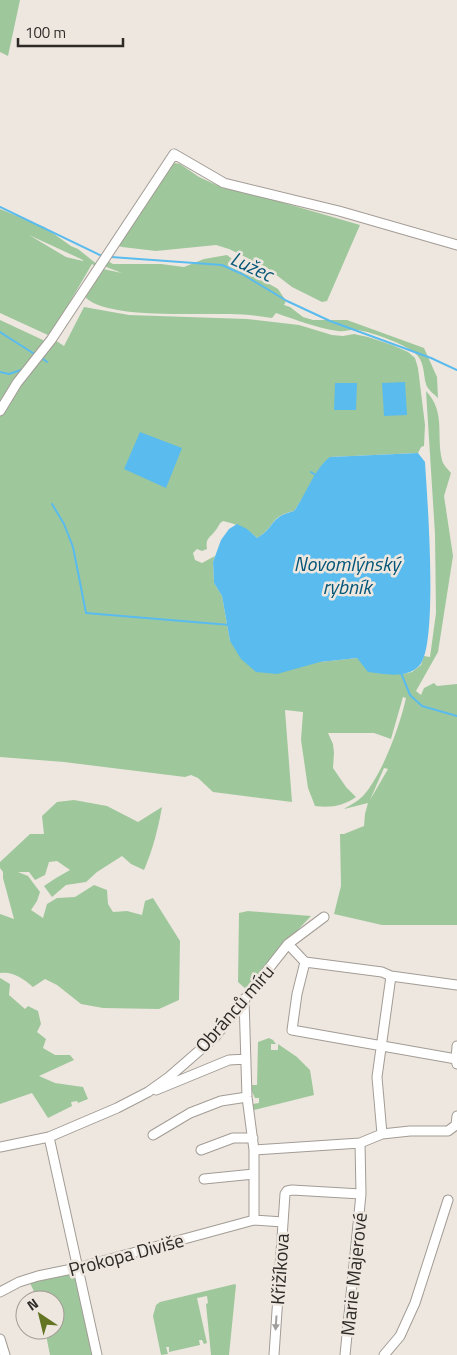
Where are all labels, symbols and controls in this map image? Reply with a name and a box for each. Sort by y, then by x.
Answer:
scale bar [18,15,122,47]
text: 100 m [25,21,66,44]
water label: Lužec [225,243,280,290]
water label: Novomlýnský rybník [294,548,402,602]
street label: Obránců míru [188,958,280,1058]
street label: Marie Majerové [332,1211,374,1337]
street label: Prokopa Diviše [65,1225,187,1283]
street label: Křižíkova [262,1232,296,1306]
north arrow [15,1290,65,1340]
text: N [22,1293,42,1315]
one-way arrow [271,1315,279,1331]

